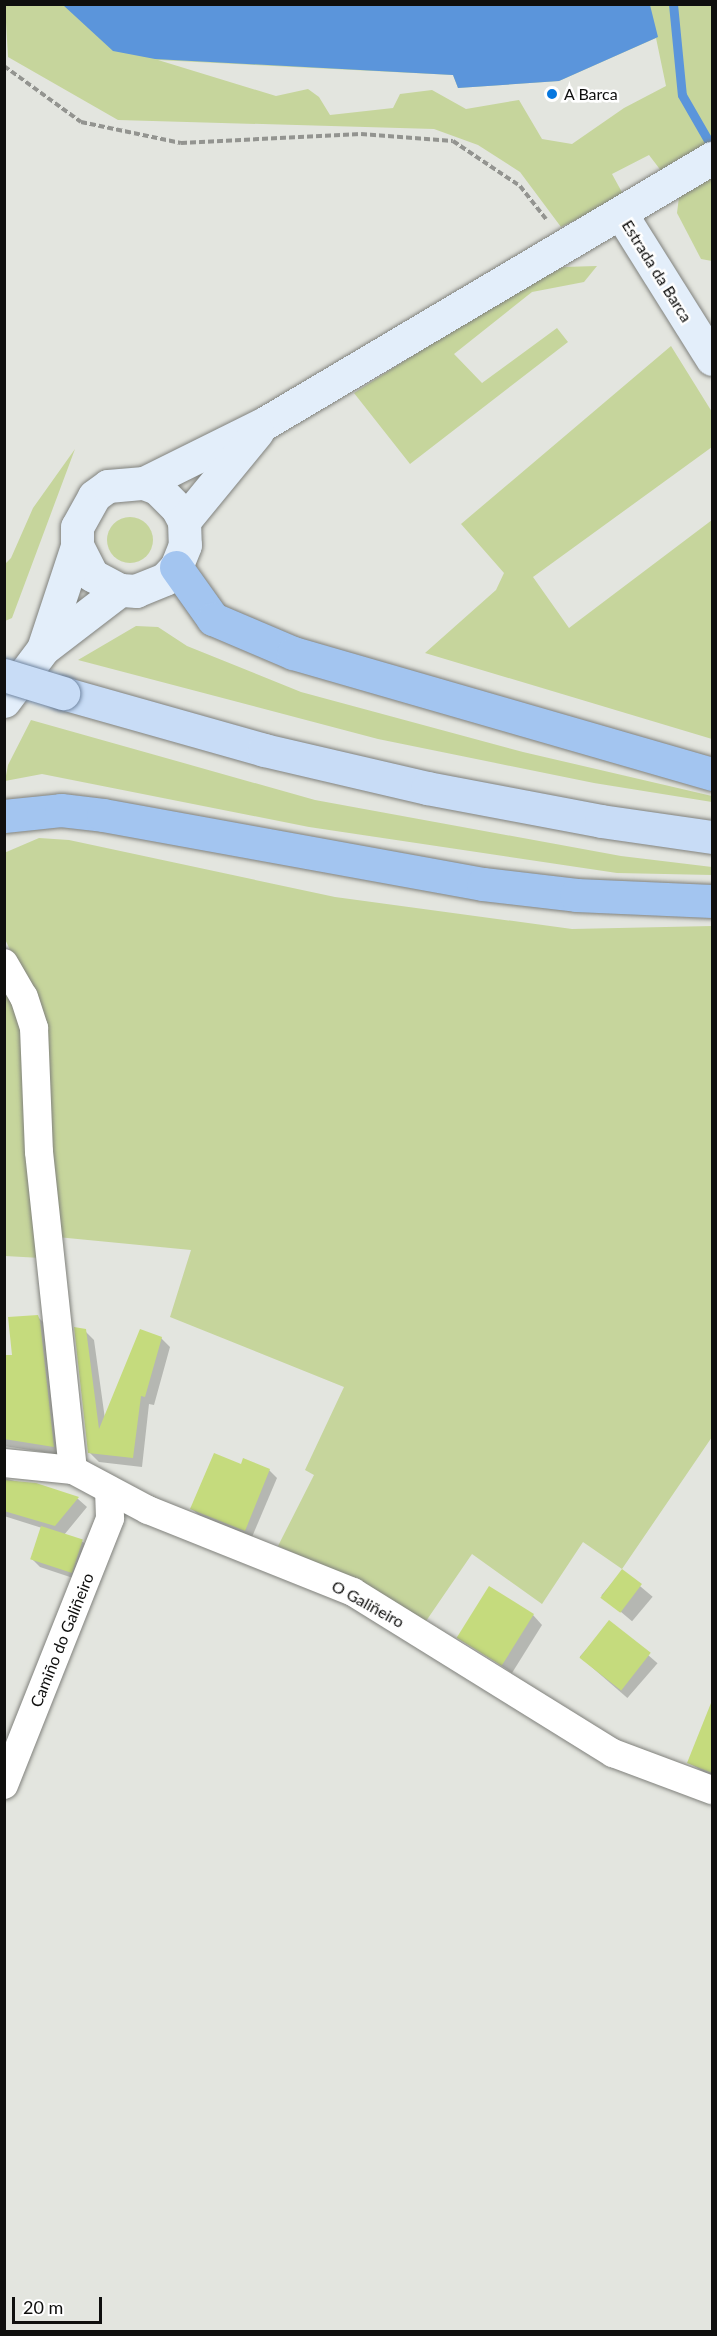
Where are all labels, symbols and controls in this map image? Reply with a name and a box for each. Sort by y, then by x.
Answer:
place label: A Barca [564,84,618,104]
marker: A Barca [545,87,559,101]
street label: Estrada da Barca [618,216,696,326]
street label: Camiño do Galiñeiro [26,1570,98,1710]
street label: O Galiñeiro [328,1576,408,1632]
scale bar [15,2285,105,2323]
text: 20 m [23,2296,63,2318]

